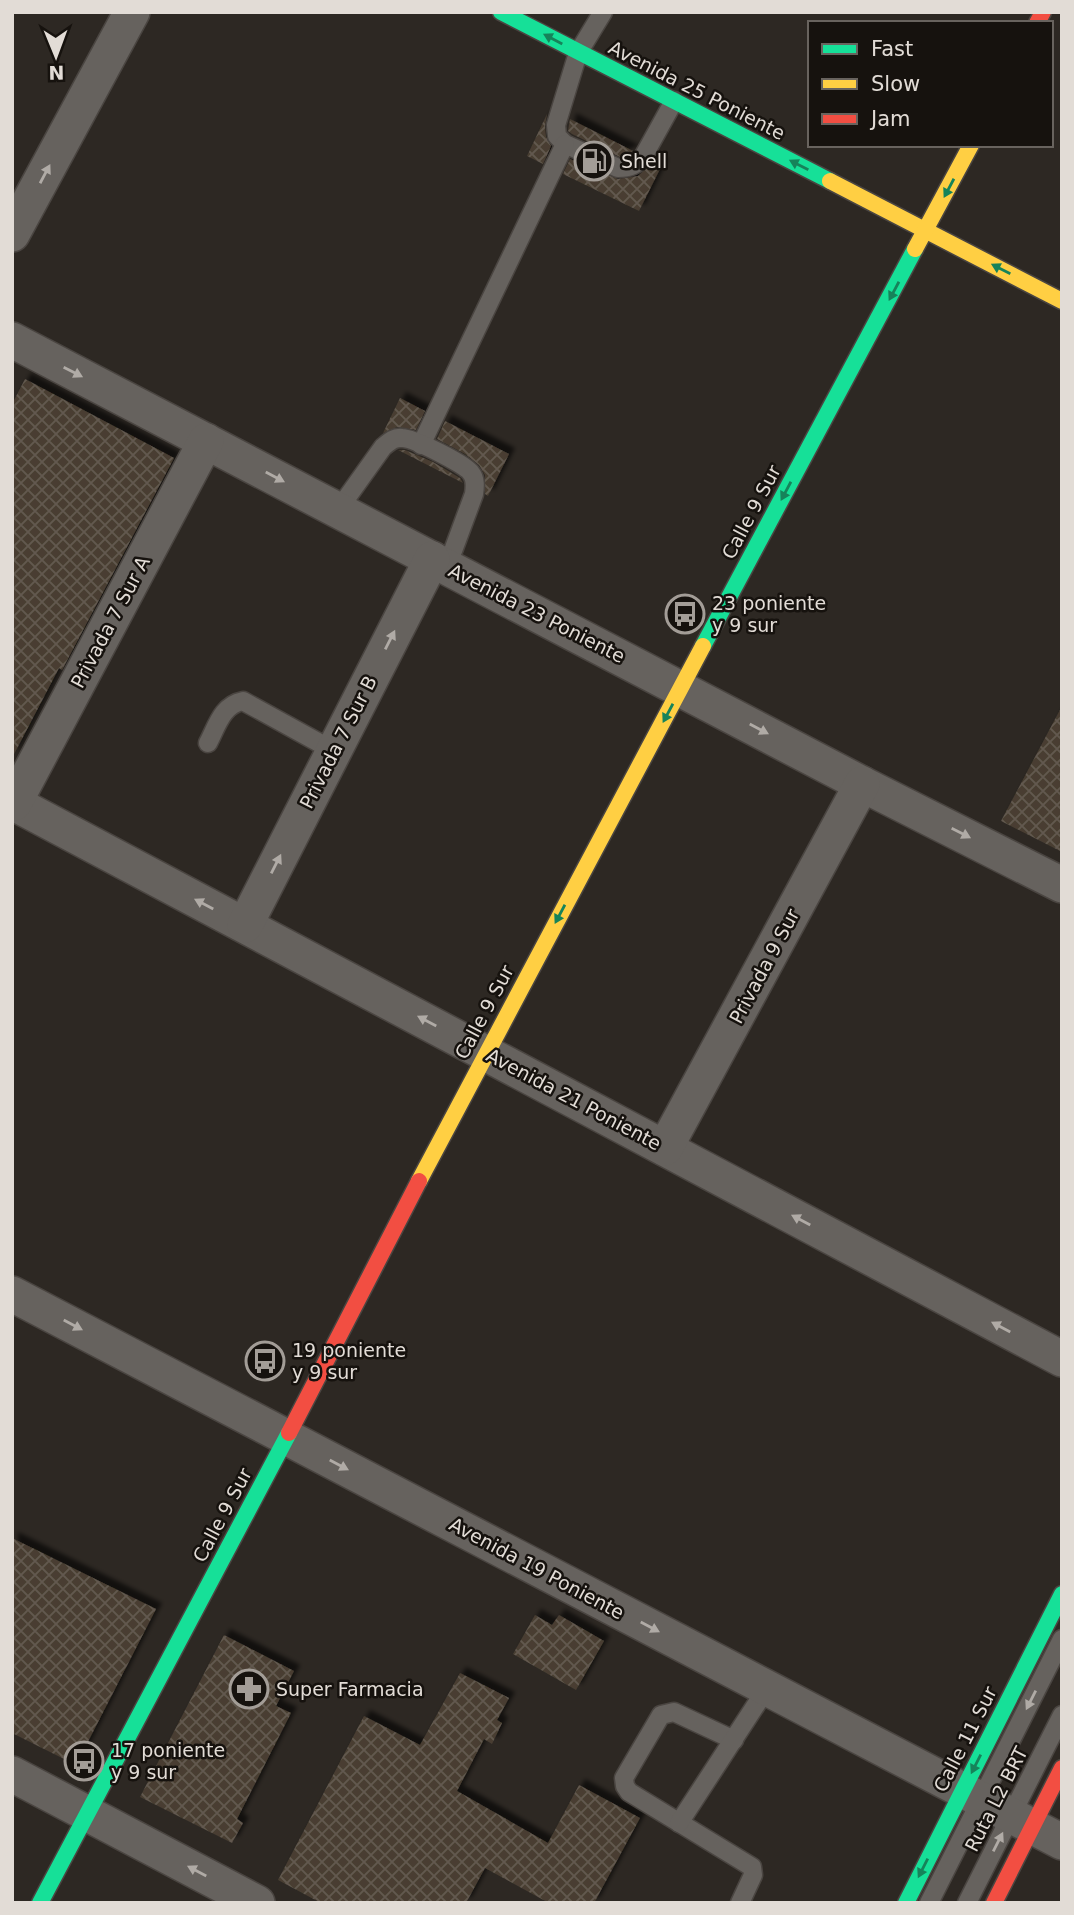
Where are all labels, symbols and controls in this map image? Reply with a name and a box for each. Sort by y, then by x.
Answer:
north arrow [21,21,91,91]
legend [808,21,1053,147]
one-way arrow [543,34,563,45]
street label: Avenida 25 Poniente [605,36,789,144]
text: Fast [871,37,913,61]
text: N [48,62,64,84]
text: Slow [871,72,920,96]
text: Jam [869,107,911,131]
fuel station icon: Shell [573,140,615,182]
place label: Shell [621,150,667,172]
one-way arrow [789,160,809,171]
one-way arrow [39,164,51,183]
one-way arrow [943,178,954,198]
one-way arrow [991,263,1011,275]
one-way arrow [888,281,900,301]
one-way arrow [63,366,83,377]
street label: Calle 9 Sur [717,461,785,563]
one-way arrow [265,470,285,482]
one-way arrow [780,481,792,501]
street label: Privada 7 Sur A [66,552,154,692]
street label: Avenida 23 Poniente [445,559,629,667]
place label: 23 poniente y 9 sur [712,592,826,636]
bus stop icon: 23 poniente y 9 sur [664,593,706,635]
one-way arrow [385,630,396,650]
street label: Privada 7 Sur B [295,672,381,812]
one-way arrow [662,704,674,724]
one-way arrow [749,723,769,735]
one-way arrow [951,828,971,839]
one-way arrow [270,854,281,874]
one-way arrow [194,898,214,909]
one-way arrow [555,904,566,924]
street label: Privada 9 Sur [725,905,804,1027]
street label: Calle 9 Sur [450,961,518,1063]
one-way arrow [417,1015,437,1027]
street label: Avenida 21 Poniente [483,1044,665,1154]
one-way arrow [791,1214,810,1226]
one-way arrow [63,1320,83,1331]
one-way arrow [992,1321,1011,1333]
place label: 19 poniente y 9 sur [292,1339,406,1383]
bus stop icon: 19 poniente y 9 sur [244,1340,286,1382]
one-way arrow [330,1458,350,1470]
street label: Calle 9 Sur [188,1464,256,1566]
street label: Avenida 19 Poniente [446,1513,628,1623]
one-way arrow [640,1621,660,1632]
pharmacy icon: Super Farmacia [228,1668,270,1710]
place label: Super Farmacia [276,1678,424,1700]
street label: Calle 11 Sur [929,1682,1001,1795]
one-way arrow [1026,1690,1037,1710]
place label: 17 poniente y 9 sur [111,1739,225,1783]
bus stop icon: 17 poniente y 9 sur [63,1740,105,1782]
street label: Ruta L2 BRT [960,1743,1032,1855]
one-way arrow [970,1754,981,1774]
one-way arrow [992,1832,1003,1852]
one-way arrow [918,1859,930,1879]
one-way arrow [187,1865,207,1877]

